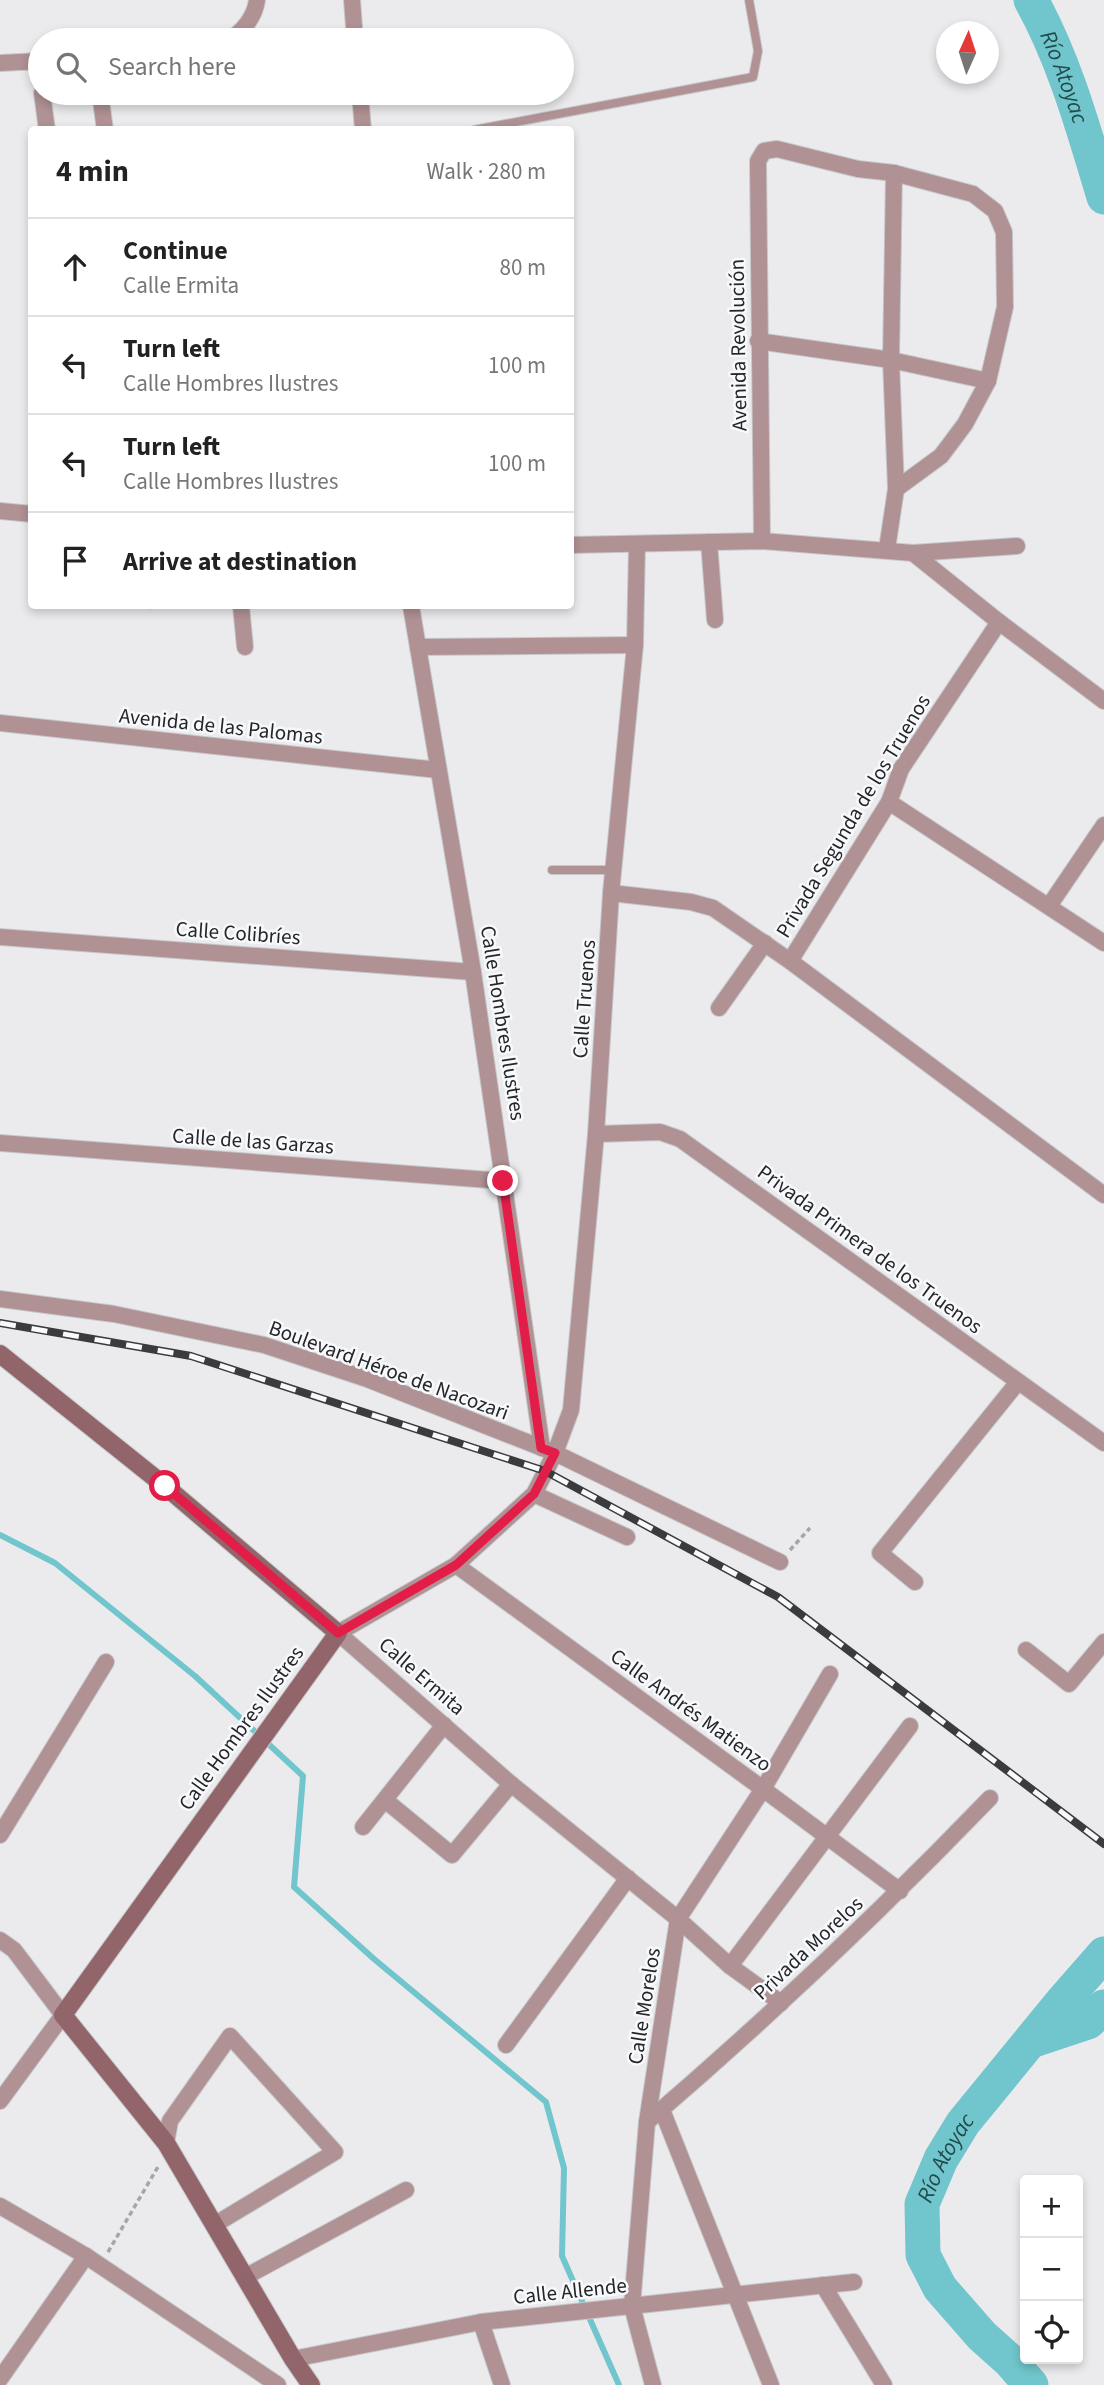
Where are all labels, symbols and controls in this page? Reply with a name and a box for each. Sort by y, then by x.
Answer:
north arrow [936,21,999,84]
water label: Río Atoyac [1031,25,1097,128]
search box [28,28,574,105]
icon: search [52,48,90,86]
text: Search here [108,48,236,85]
text: 4 min [56,150,129,193]
text: Walk · 280 m [427,155,546,188]
text: Continue [123,232,228,269]
icon: ahead [56,248,94,286]
text: 80 m [499,251,546,284]
street label: Avenida Revolución [721,259,755,431]
text: Calle Ermita [123,269,239,302]
text: Turn left [123,330,220,367]
icon: left [56,346,94,384]
text: 100 m [488,349,546,382]
text: Calle Hombres Ilustres [123,367,338,400]
text: Turn left [123,428,220,465]
icon: left [56,444,94,482]
text: 100 m [488,447,546,480]
text: Calle Hombres Ilustres [123,465,338,498]
icon: arrive [56,542,94,580]
text: Arrive at destination [123,543,357,580]
street label: Privada Segunda de los Truenos [768,688,938,943]
street label: Avenida de las Palomas [118,700,325,752]
street label: Calle Colibríes [175,914,302,952]
street label: Calle Hombres Ilustres [473,924,533,1123]
street label: Calle Truenos [565,938,603,1059]
street label: Calle de las Garzas [171,1120,335,1162]
street label: Privada Primera de los Truenos [751,1157,989,1341]
route end [487,1165,518,1196]
street label: Boulevard Héroe de Nacozari [265,1313,513,1427]
route start [149,1470,180,1501]
street label: Calle Ermita [372,1630,472,1722]
street label: Calle Hombres Ilustres [171,1640,311,1816]
street label: Calle Andrés Matienzo [604,1641,778,1779]
street label: Privada Morelos [746,1889,870,2007]
street label: Calle Morelos [620,1945,668,2066]
water label: Río Atoyac [908,2106,982,2208]
map controls [1020,2175,1083,2364]
button: + [1020,2175,1083,2238]
button: − [1020,2238,1083,2301]
street label: Calle Allende [512,2270,628,2312]
button: locate [1020,2301,1083,2364]

